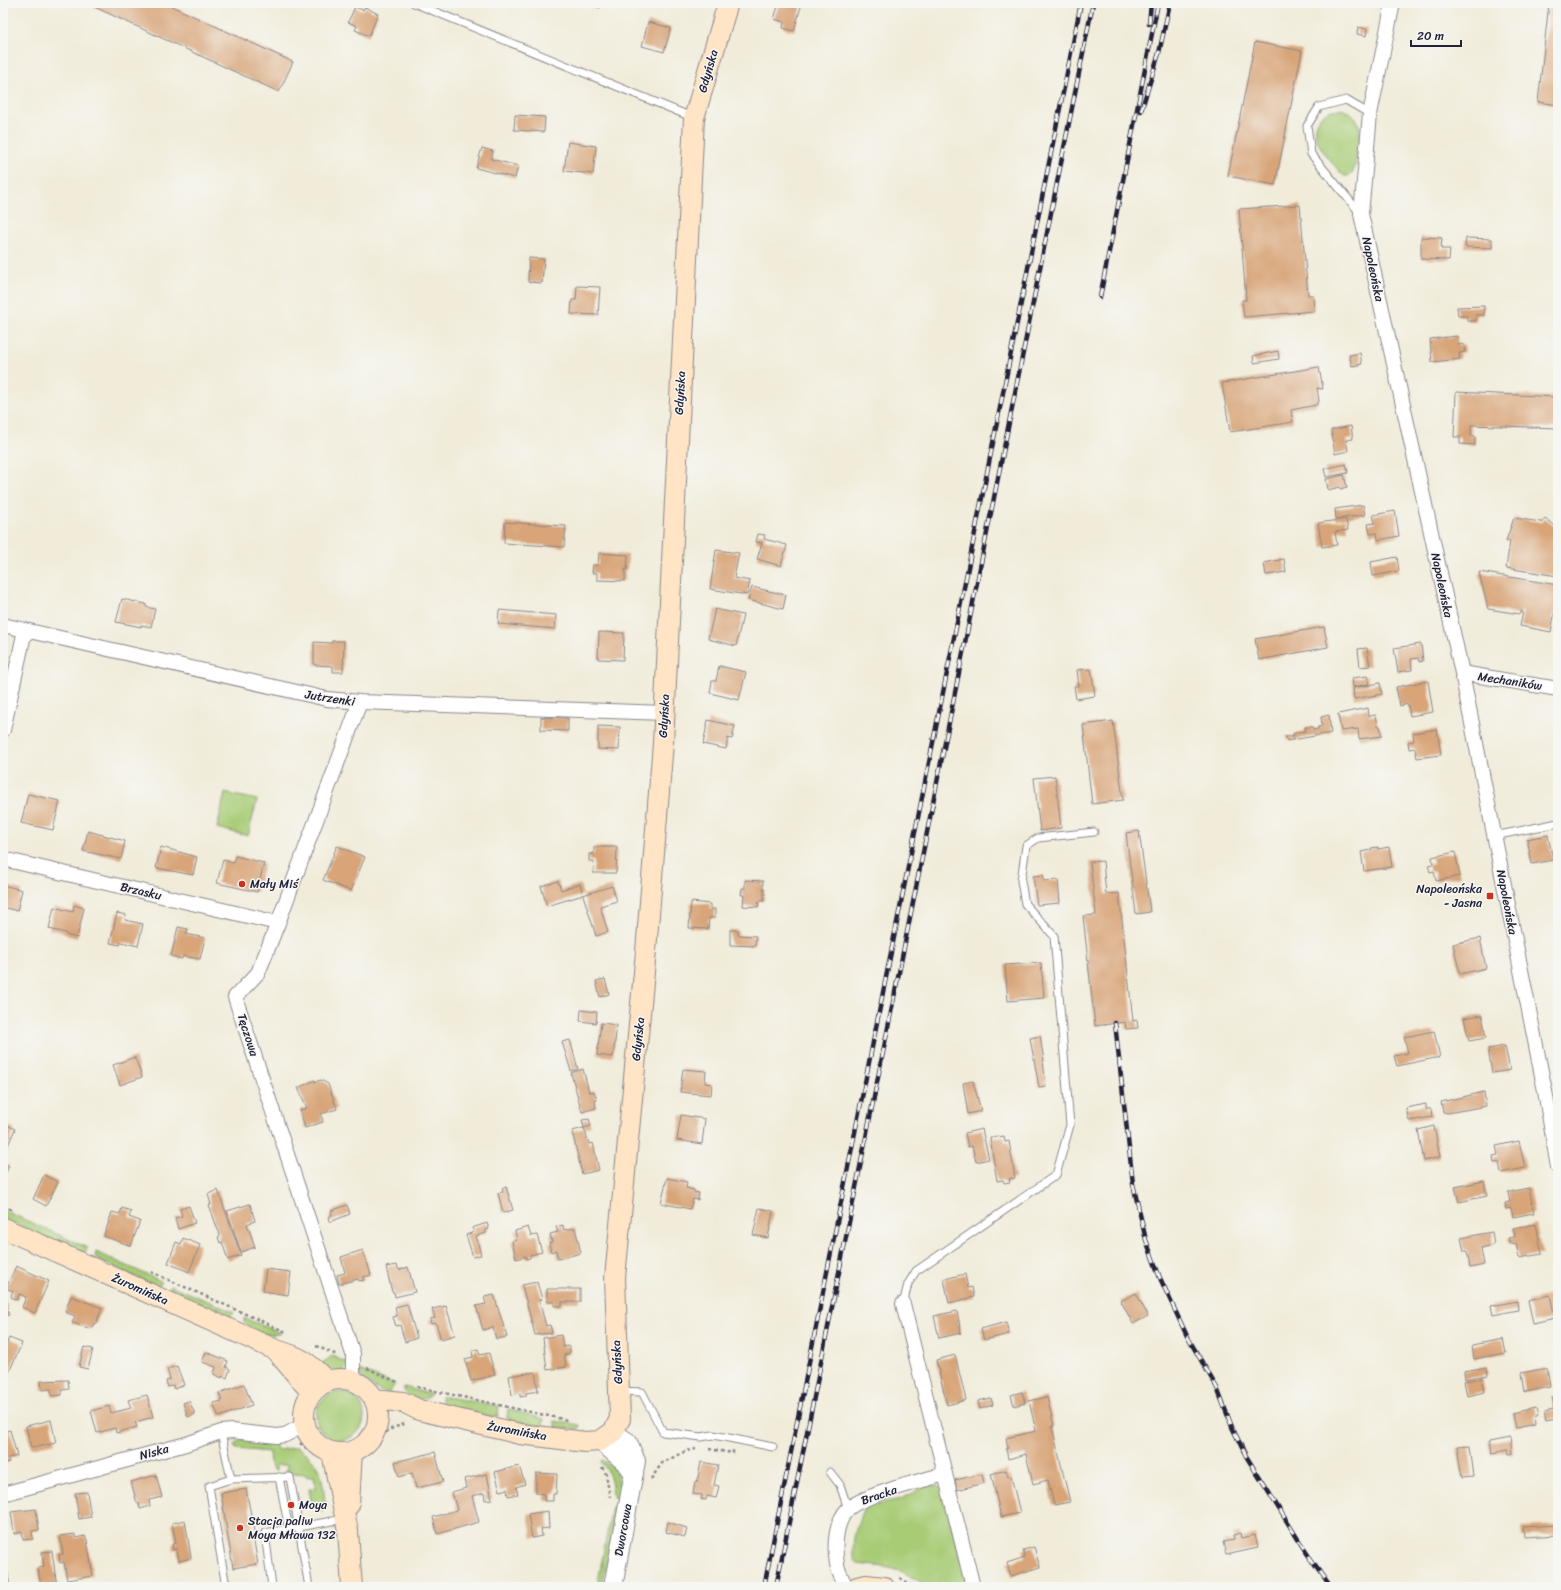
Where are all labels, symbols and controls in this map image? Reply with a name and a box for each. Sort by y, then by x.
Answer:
scale bar [1411,22,1461,48]
text: 20 m [1417,25,1444,47]
street label: Gdyńska [691,47,725,95]
street label: Napoleońska [1355,235,1391,304]
street label: Gdyńska [668,371,692,415]
street label: Napoleońska [1424,551,1460,620]
street label: Mechaników [1476,665,1544,697]
street label: Jutrzenki [302,683,357,713]
street label: Gdyńska [652,694,676,738]
street label: Napoleońska [1490,868,1524,937]
place label: Mały Miś [250,873,300,895]
street label: Brzasku [118,876,164,907]
place label: Napoleońska - Jasna [1416,878,1483,914]
marker: Mały Miś [237,879,247,889]
marker: Napoleońska - Jasna [1485,891,1495,901]
street label: Tęczowa [231,1011,266,1060]
street label: Gdyńska [625,1016,651,1062]
street label: Żuromińska [108,1267,172,1311]
street label: Gdyńska [605,1340,629,1384]
street label: Żuromińska [485,1415,549,1447]
street label: Niska [137,1437,172,1466]
street label: Bracka [858,1478,901,1511]
place label: Moya [299,1494,328,1516]
marker: Moya [286,1500,296,1510]
street label: Dworcowa [608,1502,638,1558]
place label: Stacja paliw Moya Mława 132 [248,1510,336,1546]
marker: Stacja paliw Moya Mława 132 [235,1523,245,1533]

